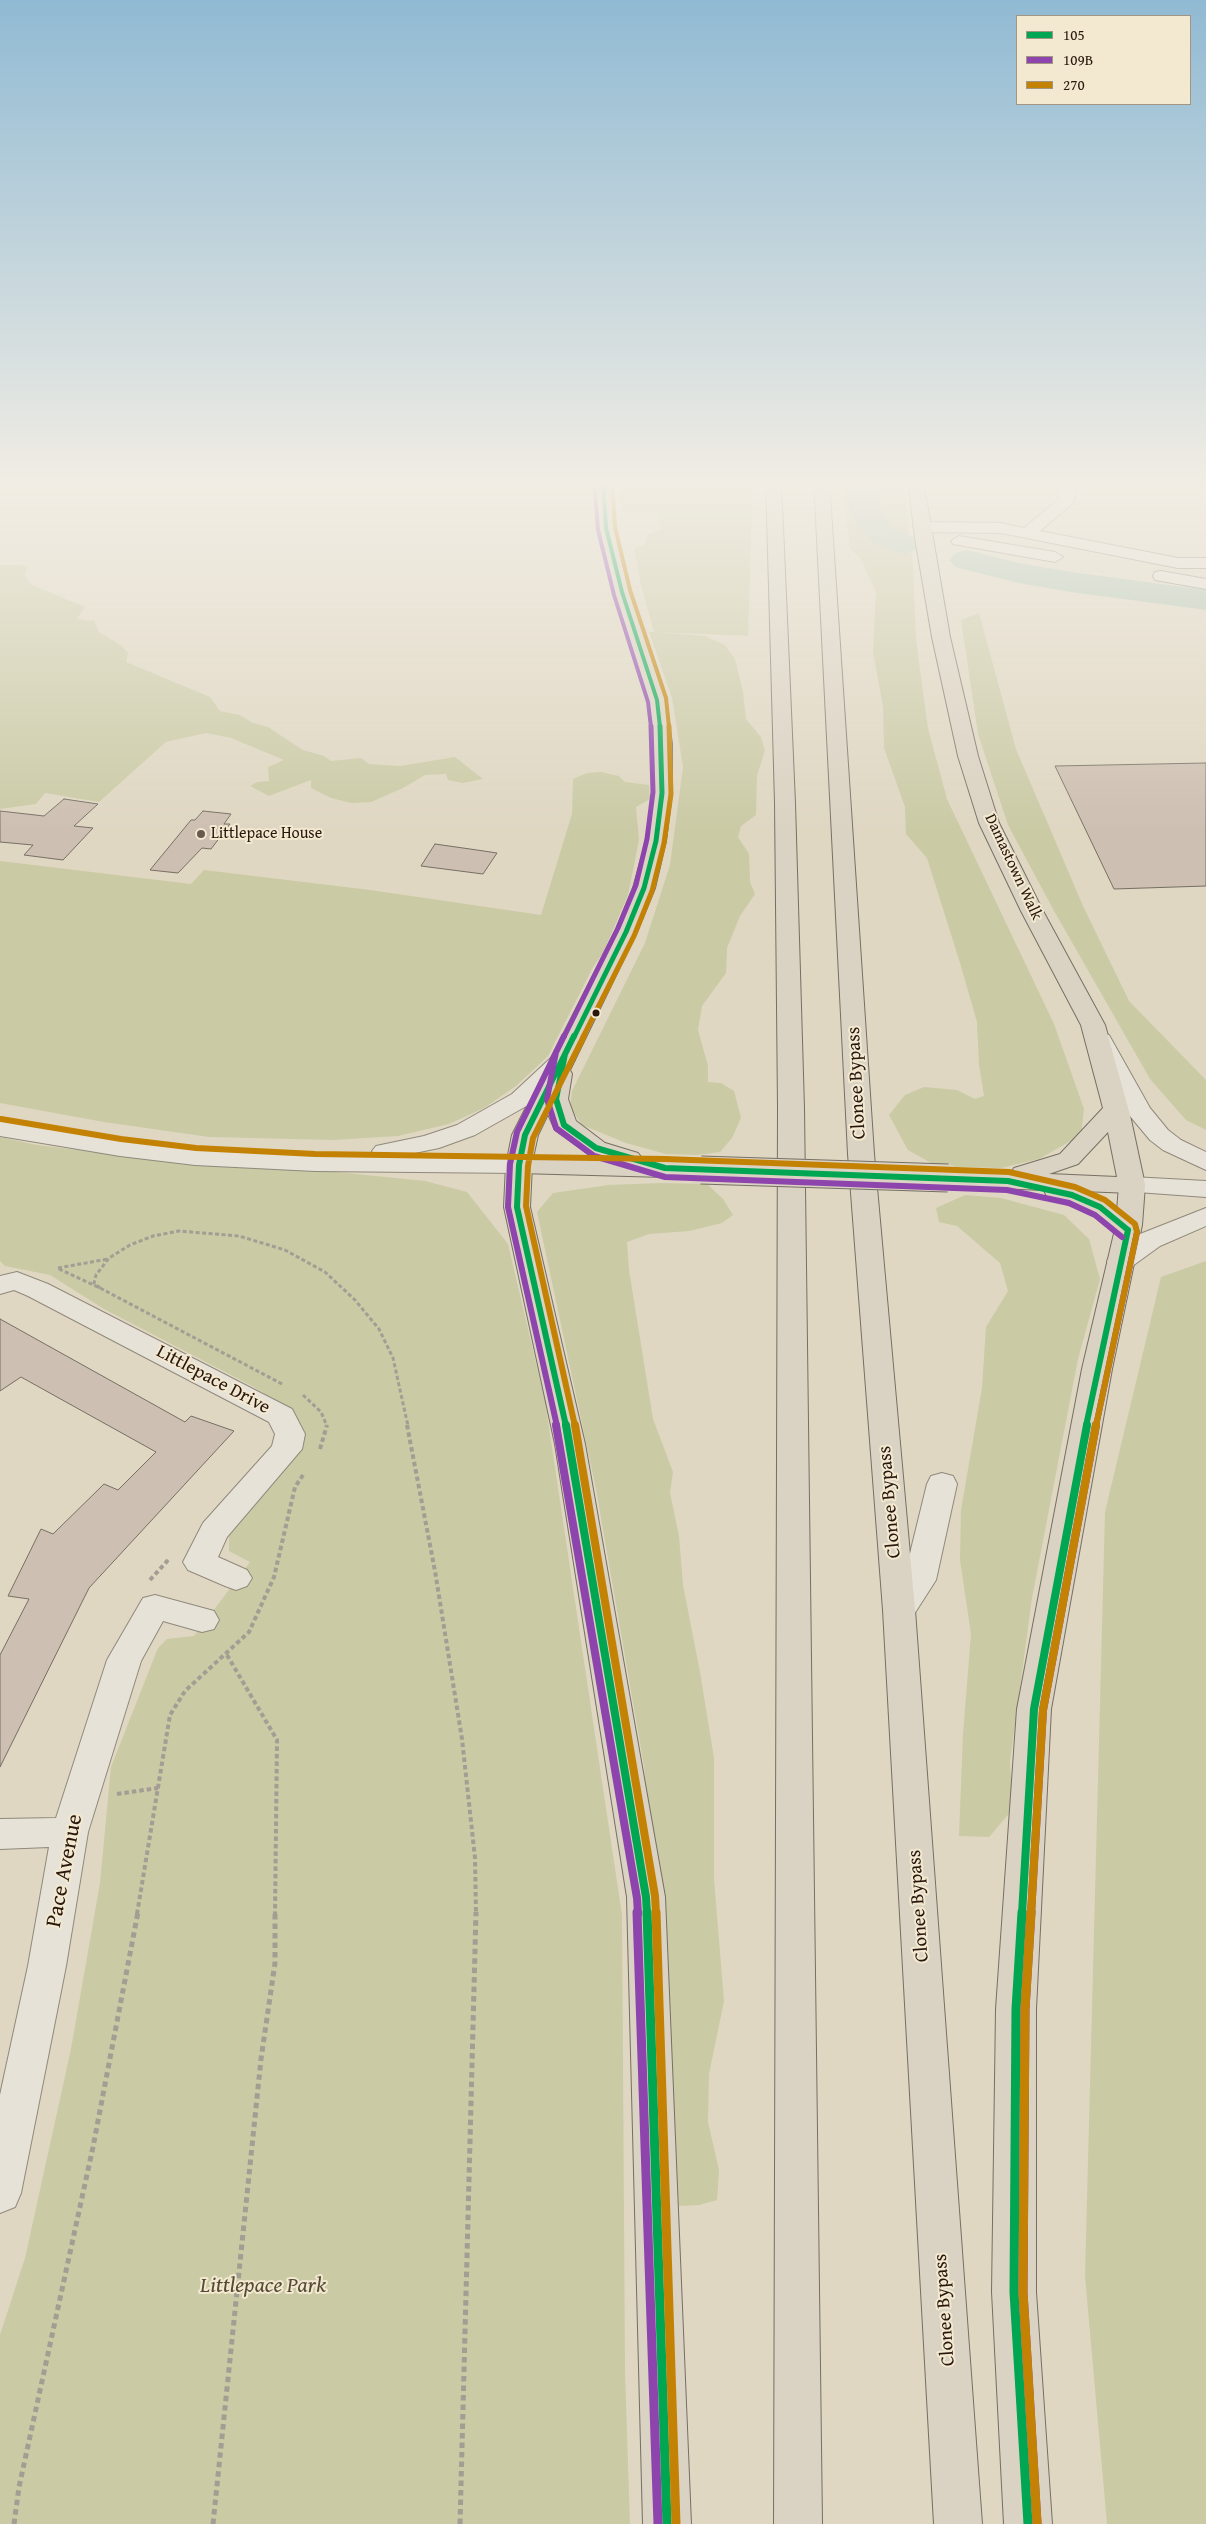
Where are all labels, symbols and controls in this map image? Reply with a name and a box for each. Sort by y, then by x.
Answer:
legend [1016,15,1191,105]
text: 105 [1063,24,1085,45]
text: 109B [1063,49,1093,70]
text: 270 [1063,74,1085,95]
street label: Damastown Walk [980,811,1046,923]
place label: Littlepace House [211,824,322,844]
marker: Littlepace House [195,828,207,840]
unlabelled marker [591,1008,601,1018]
street label: Clonee Bypass [843,1026,871,1140]
street label: Littlepace Drive [152,1340,274,1420]
street label: Clonee Bypass [874,1445,906,1559]
street label: Pace Avenue [41,1812,89,1930]
street label: Clonee Bypass [904,1849,934,1963]
street label: Clonee Bypass [930,2253,960,2367]
park label: Littlepace Park [200,2273,326,2299]

